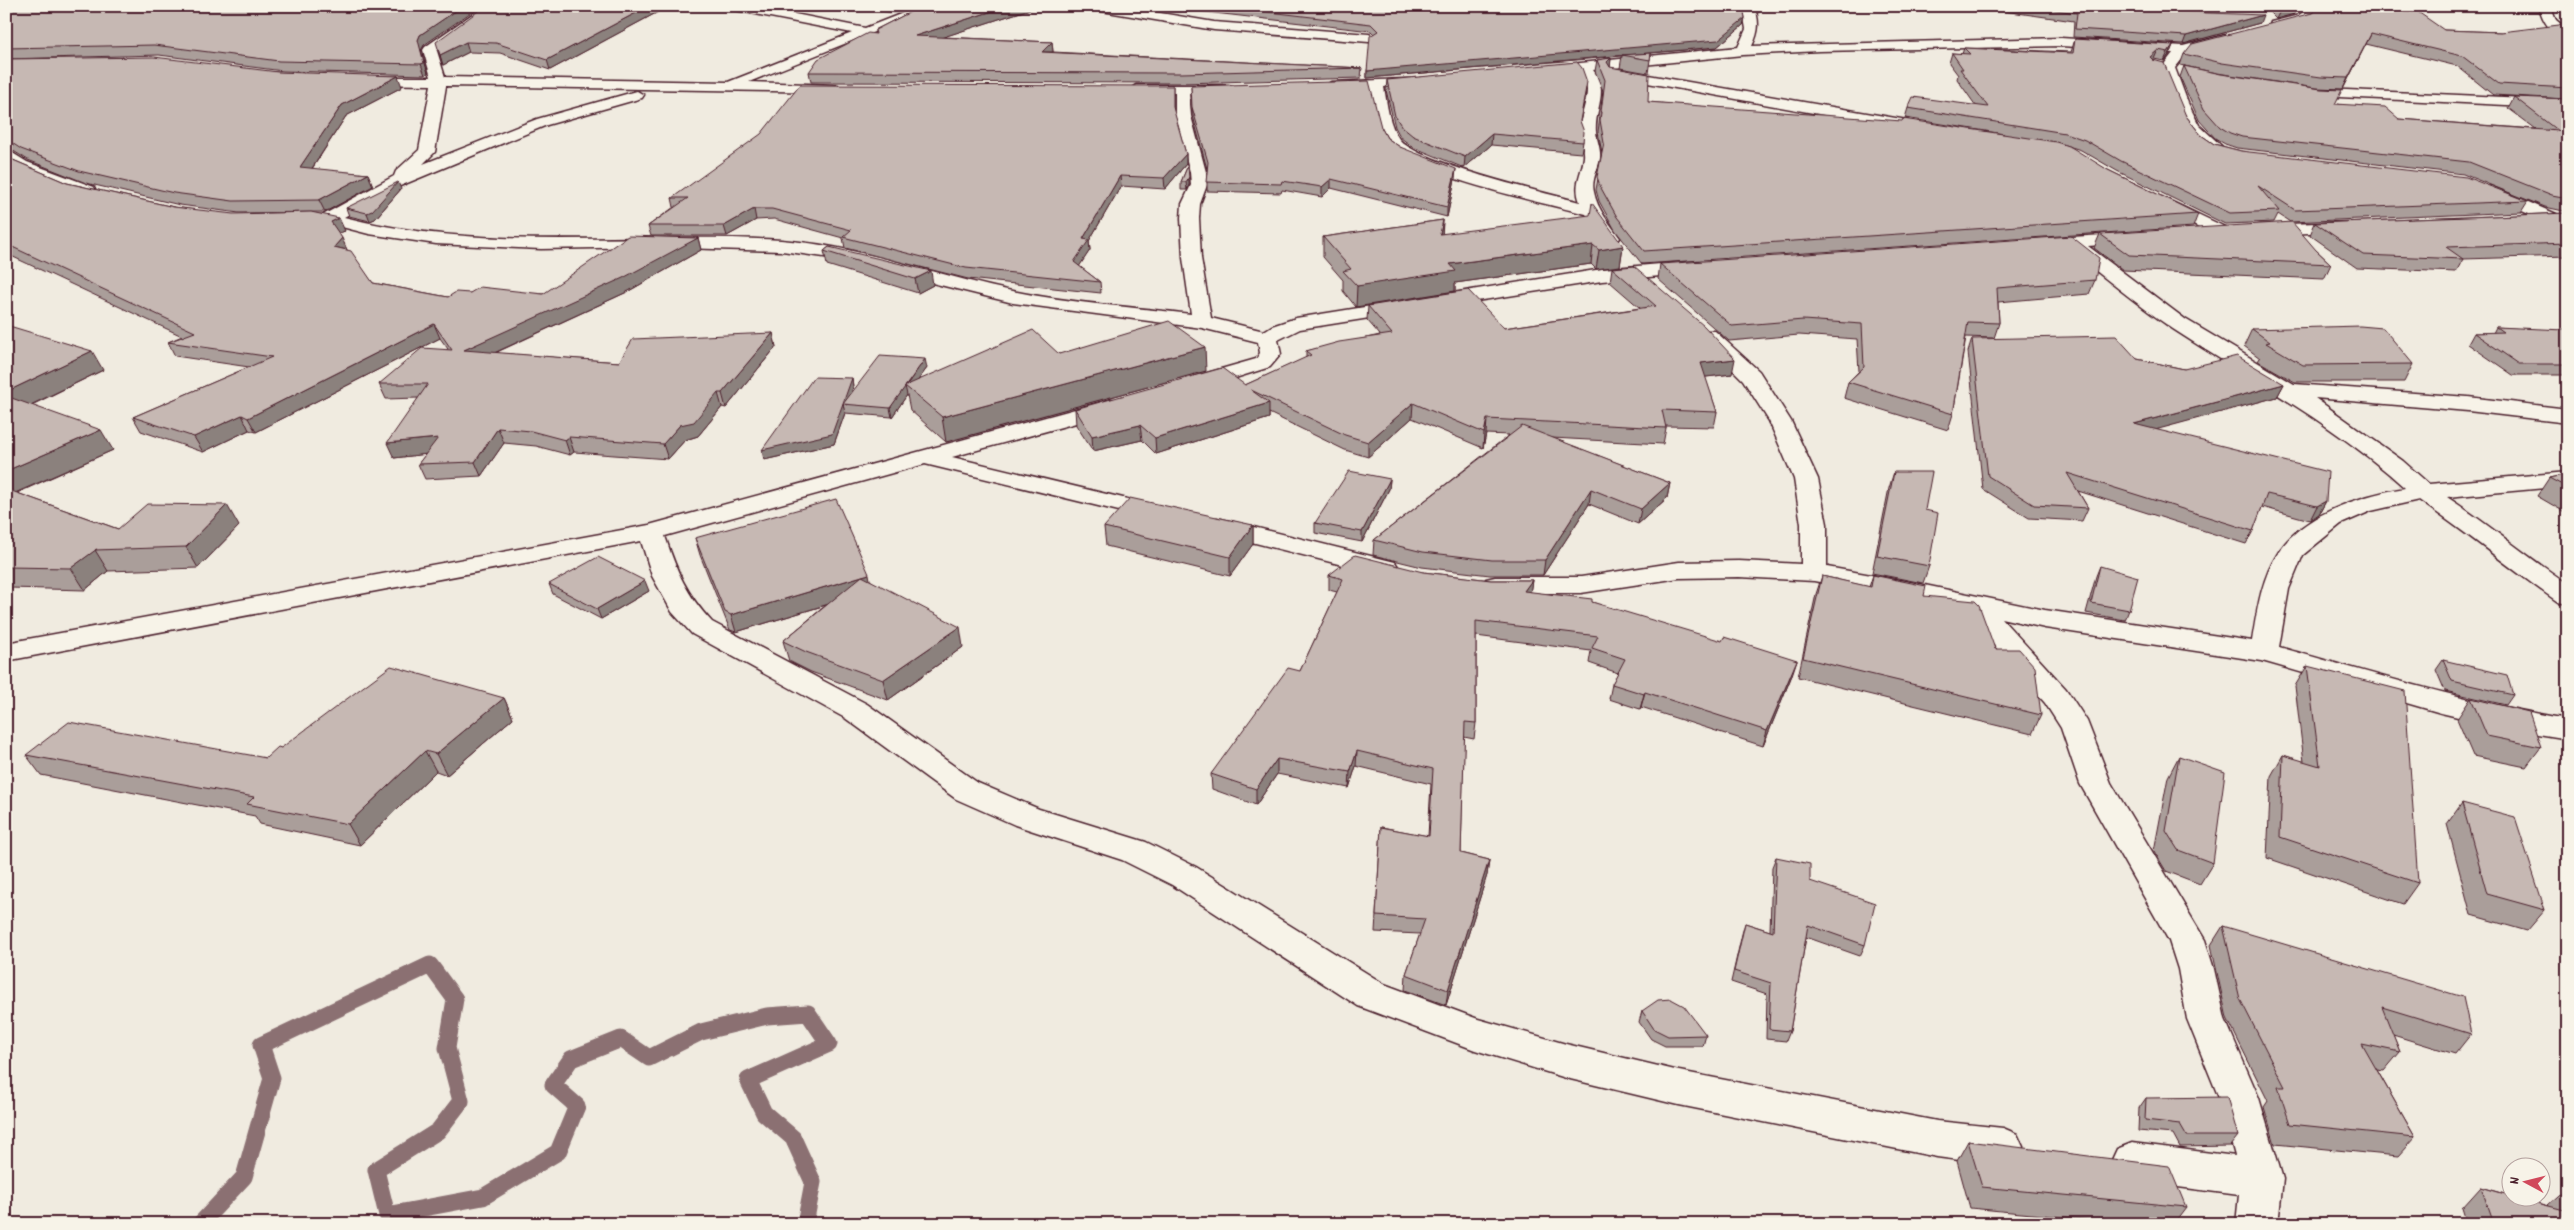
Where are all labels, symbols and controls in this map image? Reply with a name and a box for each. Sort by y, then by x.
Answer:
north arrow [2502,1158,2552,1208]
text: N [2505,1176,2525,1185]

